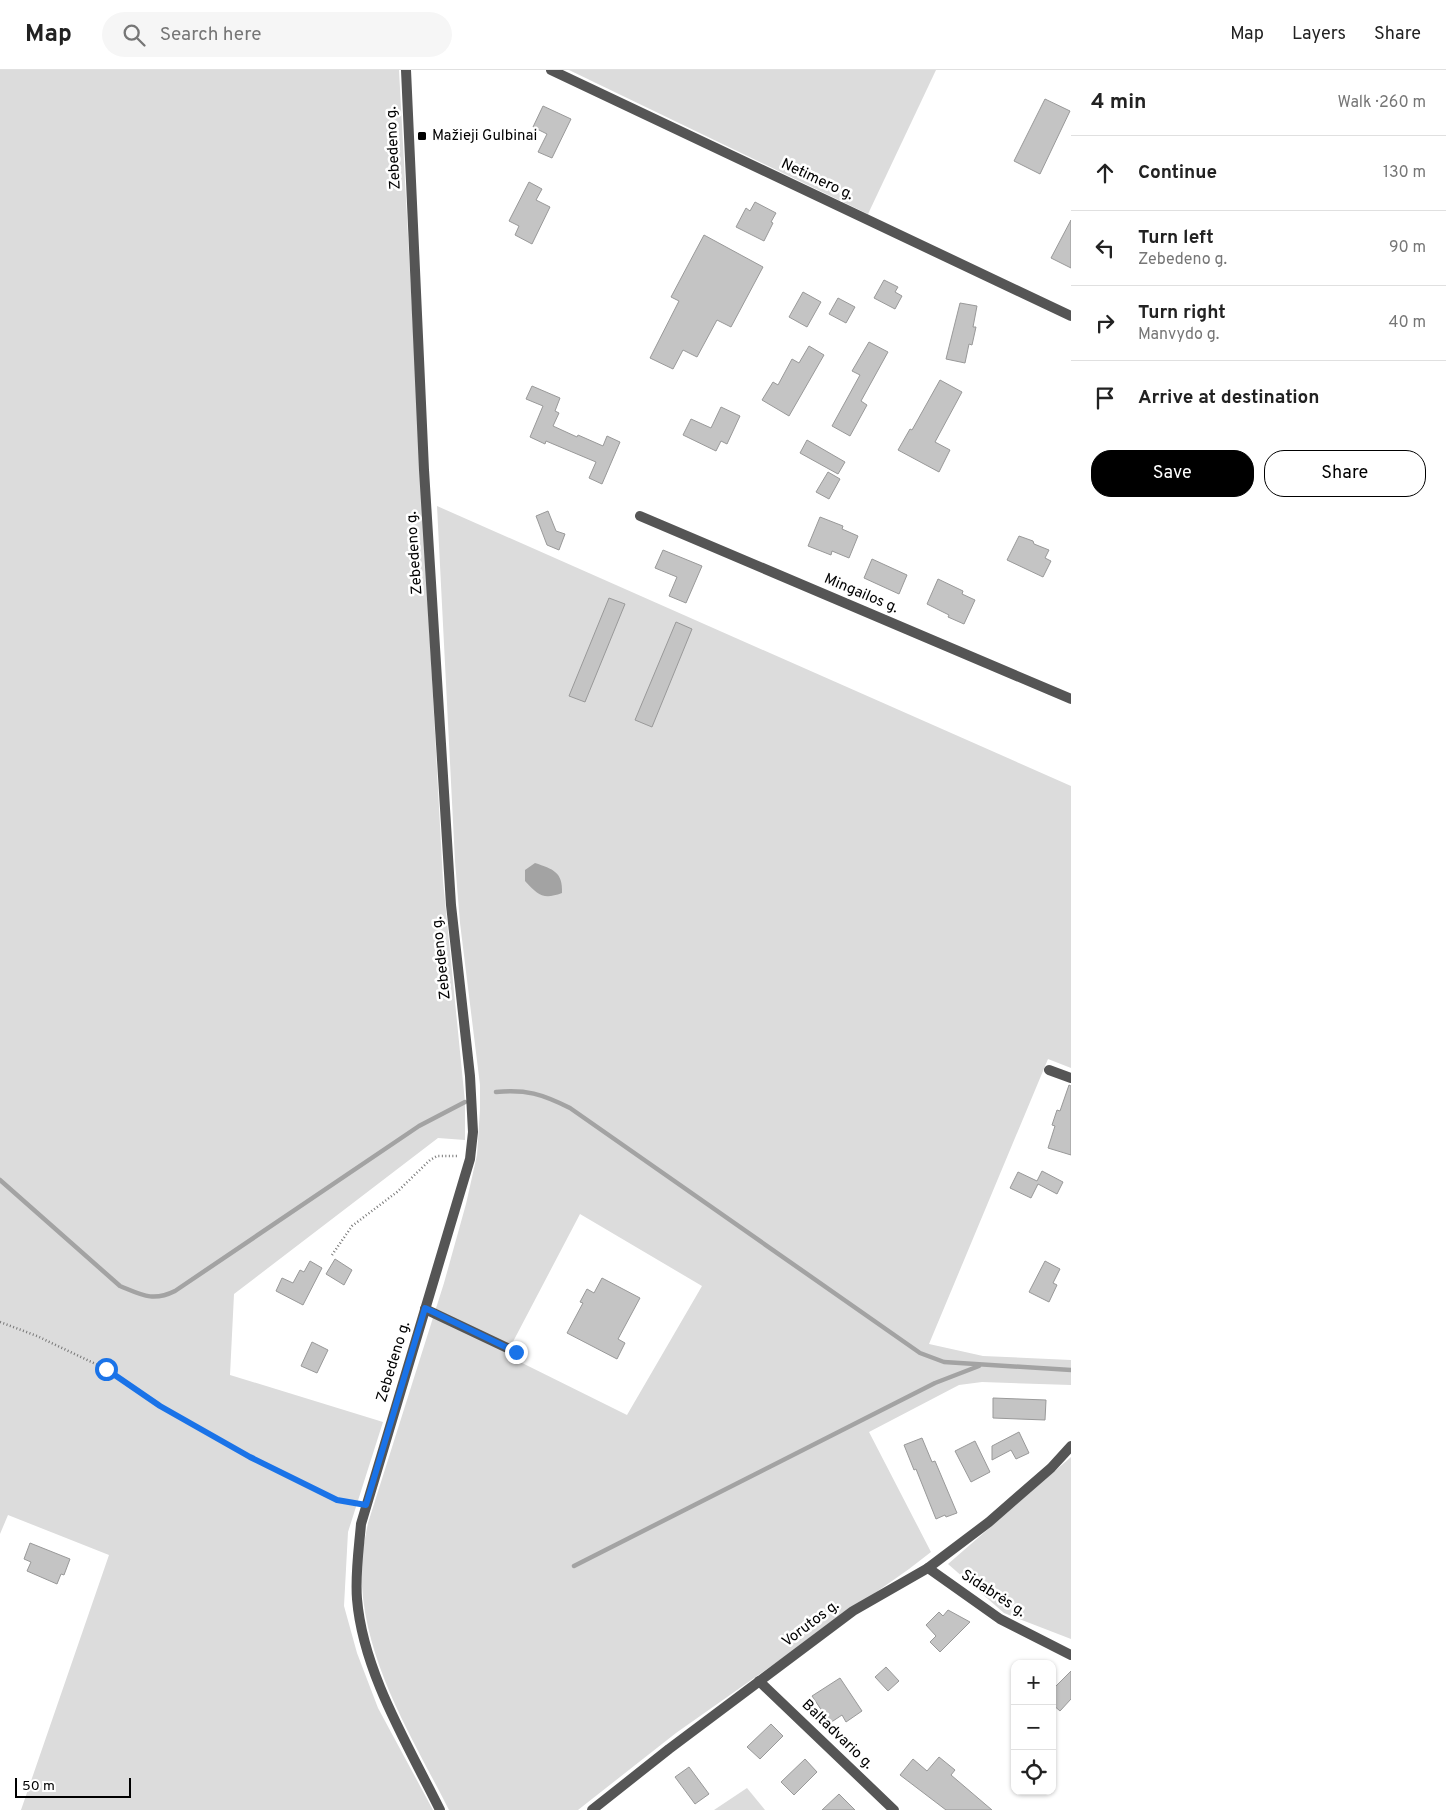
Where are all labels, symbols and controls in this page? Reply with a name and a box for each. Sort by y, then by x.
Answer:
search box [102,12,452,57]
text: Map [25,20,72,50]
icon: search [120,21,148,49]
text: Search here [160,23,261,47]
text: Map [1230,23,1264,46]
text: Layers [1292,23,1346,46]
text: Share [1374,23,1421,46]
text: 4 min [1091,89,1147,116]
text: Walk · 260 m [1337,93,1426,113]
street label: Zebedeno g. [382,106,406,190]
place label: Mažieji Gulbinai [432,127,537,146]
marker: Mažieji Gulbinai [416,130,428,142]
street label: Netimero g. [778,155,856,205]
icon: ahead [1091,159,1119,187]
text: Continue [1138,161,1217,185]
text: 130 m [1383,163,1426,183]
text: Turn left [1138,226,1214,250]
icon: left [1091,234,1119,262]
text: 90 m [1389,238,1426,258]
text: Zebedeno g. [1138,250,1227,270]
text: Turn right [1138,301,1226,325]
icon: right [1091,309,1119,337]
text: 40 m [1388,313,1426,333]
text: Manvydo g. [1138,325,1219,345]
icon: arrive [1091,384,1119,412]
text: Arrive at destination [1138,386,1319,410]
button: Save [1091,450,1254,497]
button: Share [1264,450,1426,497]
street label: Zebedeno g. [403,511,427,595]
street label: Mingailos g. [821,570,901,618]
street label: Zebedeno g. [428,915,456,1001]
street label: Zebedeno g. [373,1319,415,1405]
route end [505,1341,528,1364]
route start [95,1358,118,1381]
street label: Sidabrės g. [957,1566,1029,1622]
street label: Vorutos g. [779,1596,843,1652]
map controls [1011,1660,1056,1795]
button: + [1011,1660,1056,1705]
street label: Baltadvario g. [797,1696,877,1774]
button: − [1011,1705,1056,1750]
button: locate [1011,1750,1056,1795]
scale bar [15,1775,131,1798]
text: 50 m [22,1778,55,1795]

